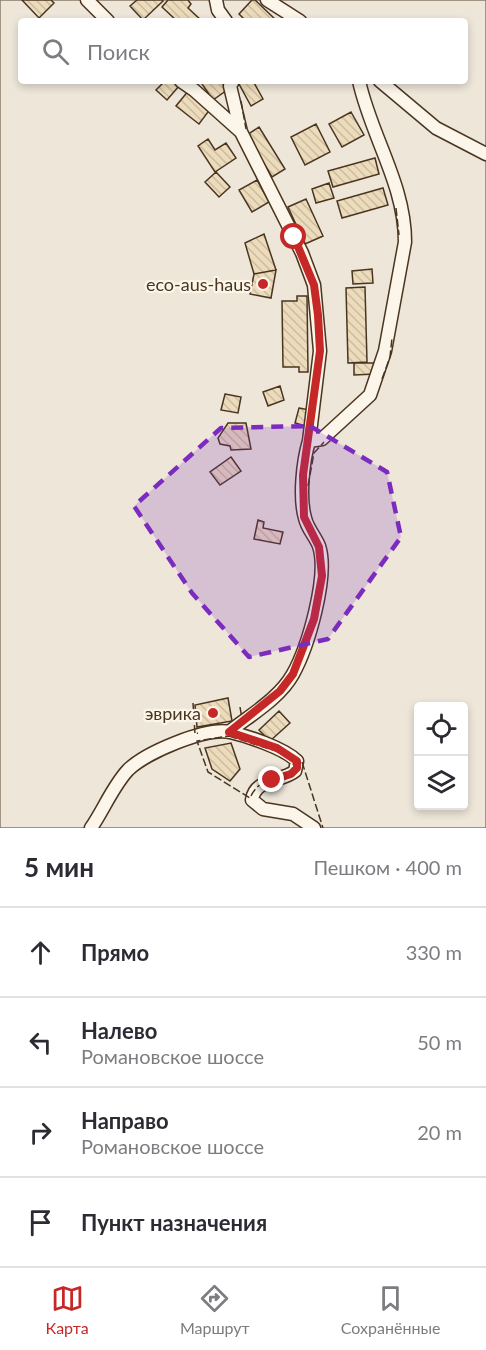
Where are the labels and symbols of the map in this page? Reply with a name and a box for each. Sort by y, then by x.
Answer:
route start [280,223,306,249]
place label: eco-aus-haus [146,273,251,295]
marker: eco-aus-haus [256,277,270,291]
place label: эврика [145,702,201,724]
marker: эврика [206,706,220,720]
route end [258,766,284,792]

